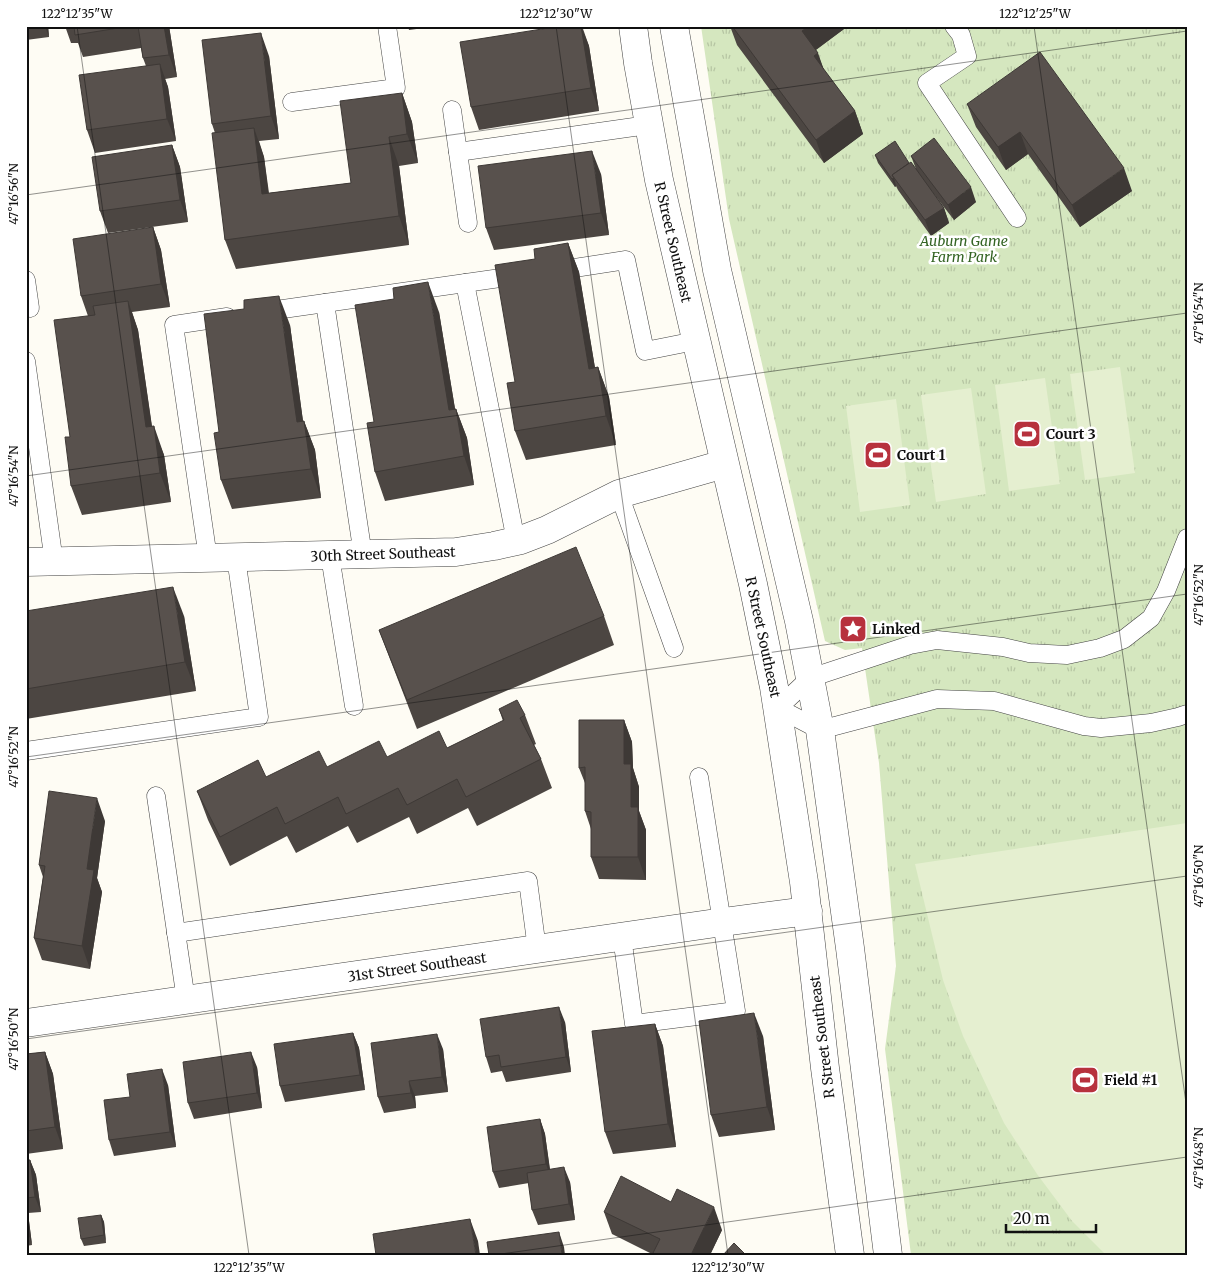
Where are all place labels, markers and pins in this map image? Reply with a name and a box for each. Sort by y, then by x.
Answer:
sports icon: Court 3 [1012,419,1042,449]
place label: Court 3 [1046,425,1096,443]
sports icon: Court 1 [863,440,893,470]
place label: Court 1 [897,446,946,464]
place icon: Linked [838,614,868,644]
place label: Linked [872,620,921,638]
sports icon: Field #1 [1070,1065,1100,1095]
place label: Field #1 [1104,1071,1158,1089]

